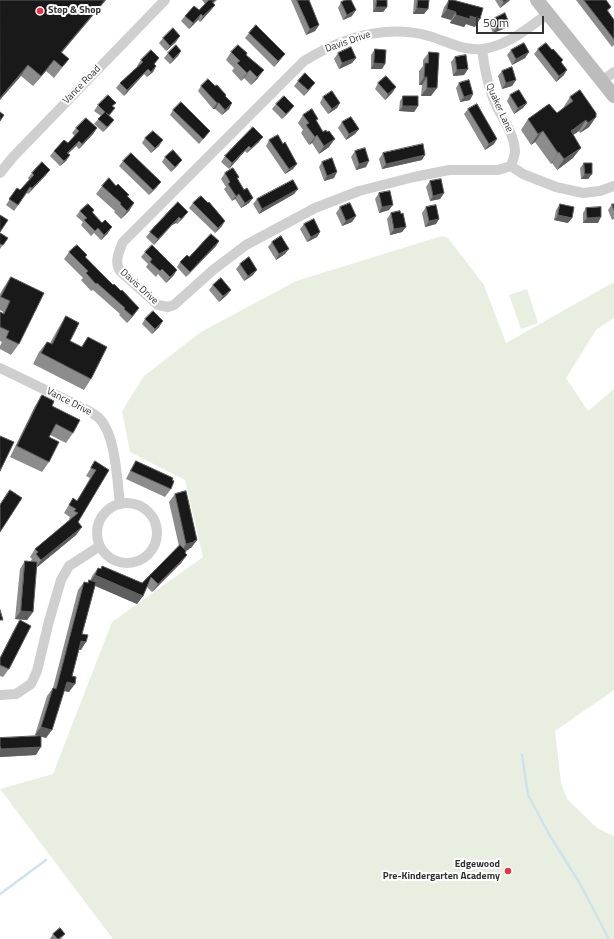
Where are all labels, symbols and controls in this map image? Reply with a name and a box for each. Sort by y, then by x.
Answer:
place label: Stop & Shop [48,5,101,17]
marker: Stop & Shop [35,6,45,16]
scale bar [478,8,546,34]
text: 50 m [483,13,509,32]
street label: Davis Drive [324,29,372,55]
street label: Vance Road [61,63,103,107]
street label: Quaker Lane [483,82,515,134]
street label: Davis Drive [117,267,161,307]
street label: Vance Drive [44,385,94,419]
place label: Edgewood Pre-Kindergarten Academy [383,859,500,882]
marker: Edgewood Pre-Kindergarten Academy [503,866,513,876]

